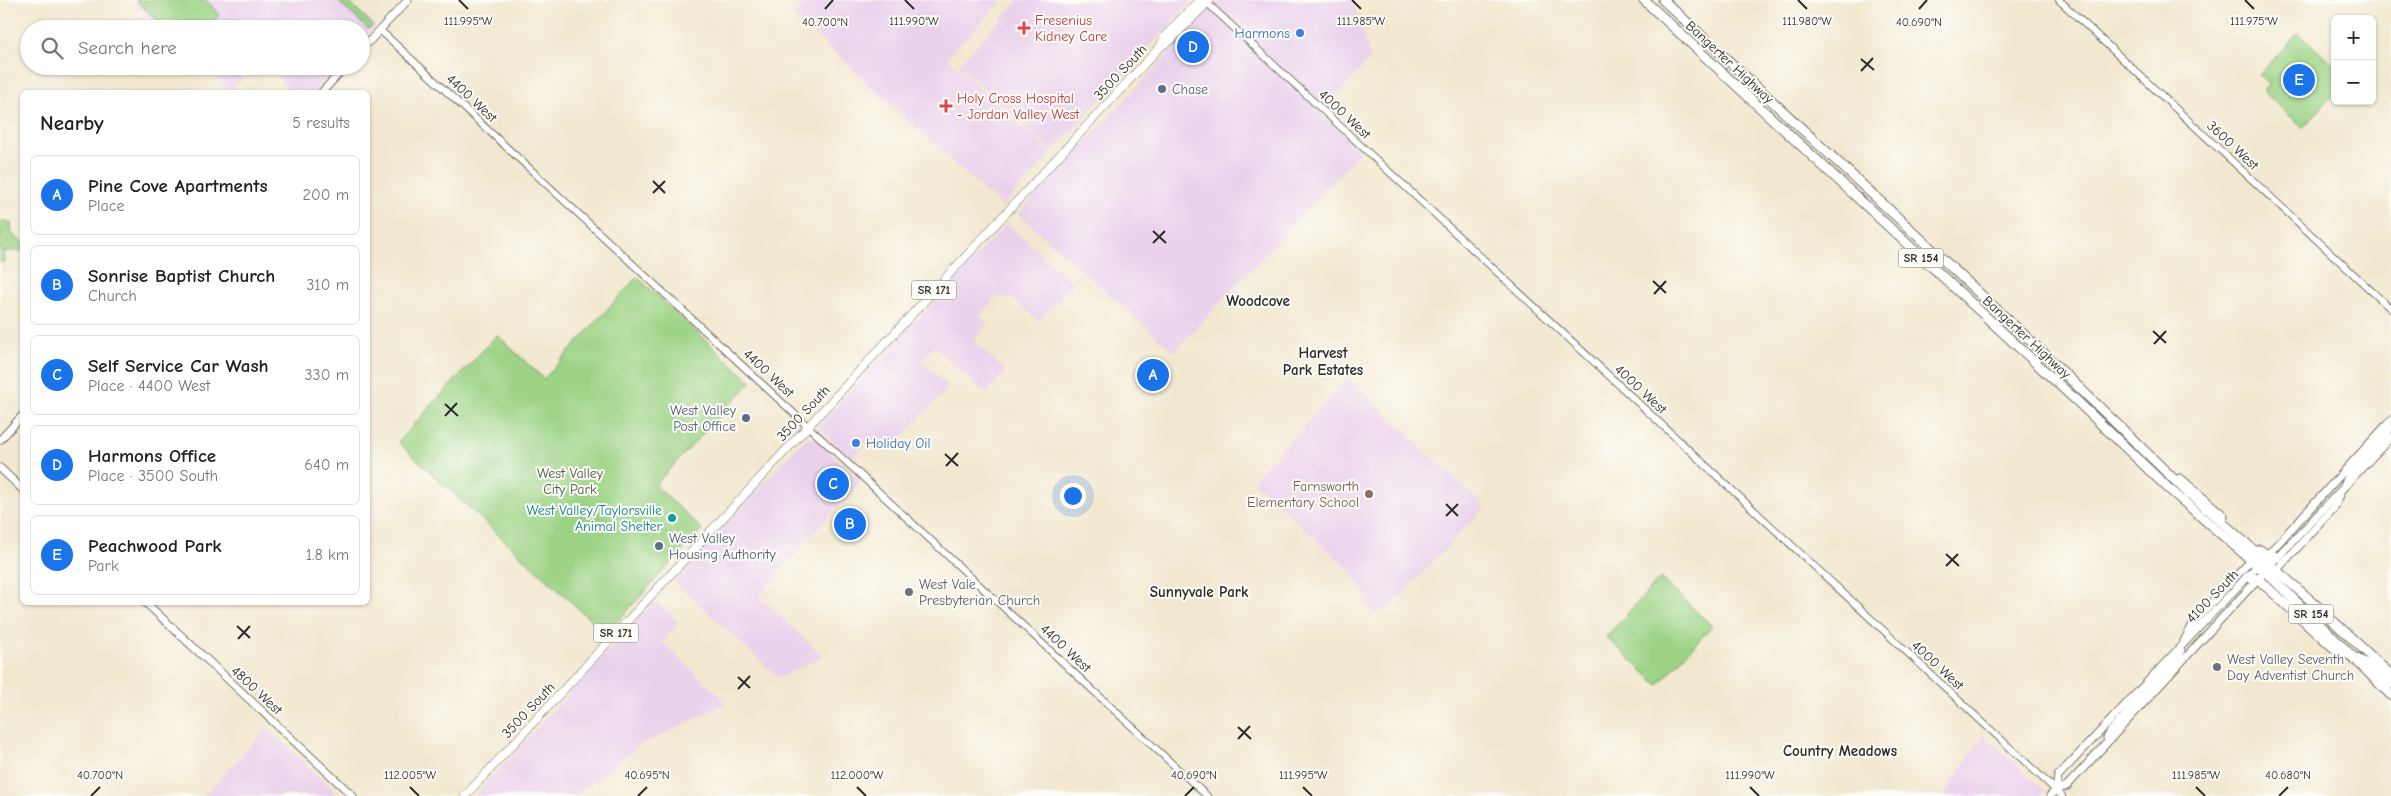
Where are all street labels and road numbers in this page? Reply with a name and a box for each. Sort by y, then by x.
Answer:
street label: Bangerter Highway [1682,17,1778,108]
street label: 3500 South [1090,41,1151,104]
street label: 4400 West [443,71,501,127]
street label: 4000 West [1315,86,1375,143]
street label: 3600 West [2203,117,2263,174]
road number: SR 154 [1898,248,1944,268]
road number: SR 171 [912,280,956,300]
street label: Bangerter Highway [1979,292,2075,383]
street label: 4400 West [740,346,798,402]
street label: 4000 West [1611,361,1671,418]
street label: 3500 South [773,382,834,445]
street label: 4100 South [2183,566,2242,627]
road number: SR 154 [2288,604,2334,624]
street label: 4400 West [1037,621,1095,677]
road number: SR 171 [594,624,638,642]
street label: 4000 West [1908,637,1968,694]
street label: 4800 West [228,662,286,719]
street label: 3500 South [498,679,559,742]

